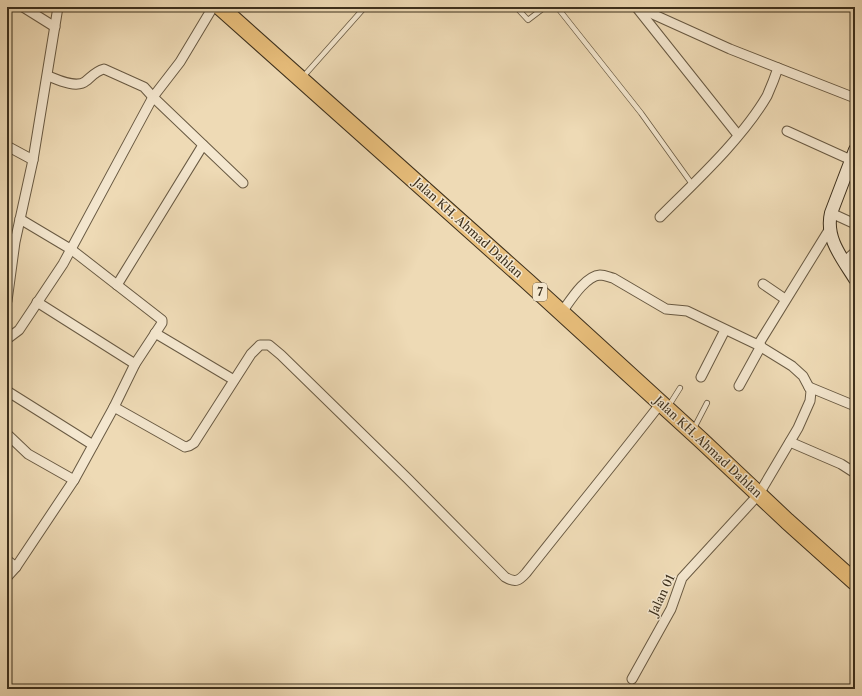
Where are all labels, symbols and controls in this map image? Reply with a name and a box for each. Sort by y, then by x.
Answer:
street label: Jalan KH. Ahmad Dahlan [409,173,526,281]
road number: 7 [533,283,547,301]
street label: Jalan KH. Ahmad Dahlan [650,391,766,501]
street label: Jalan 01 [645,572,678,620]

